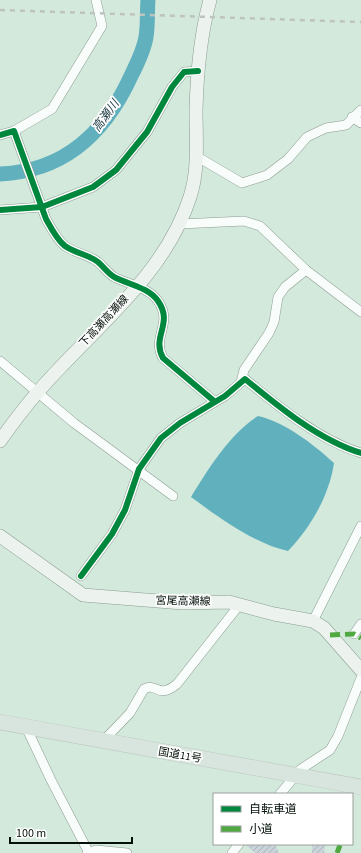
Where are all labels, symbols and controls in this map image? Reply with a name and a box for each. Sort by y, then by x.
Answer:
water label: 高瀬川 [89,95,125,136]
street label: 下高瀬高瀬線 [76,292,132,350]
street label: 宮尾高瀬線 [155,593,211,609]
street label: 国道11号 [157,744,203,766]
legend [213,793,353,845]
text: 自転車道 [249,801,297,818]
scale bar [10,819,132,845]
text: 小道 [249,821,273,838]
text: 100 m [16,825,46,842]

